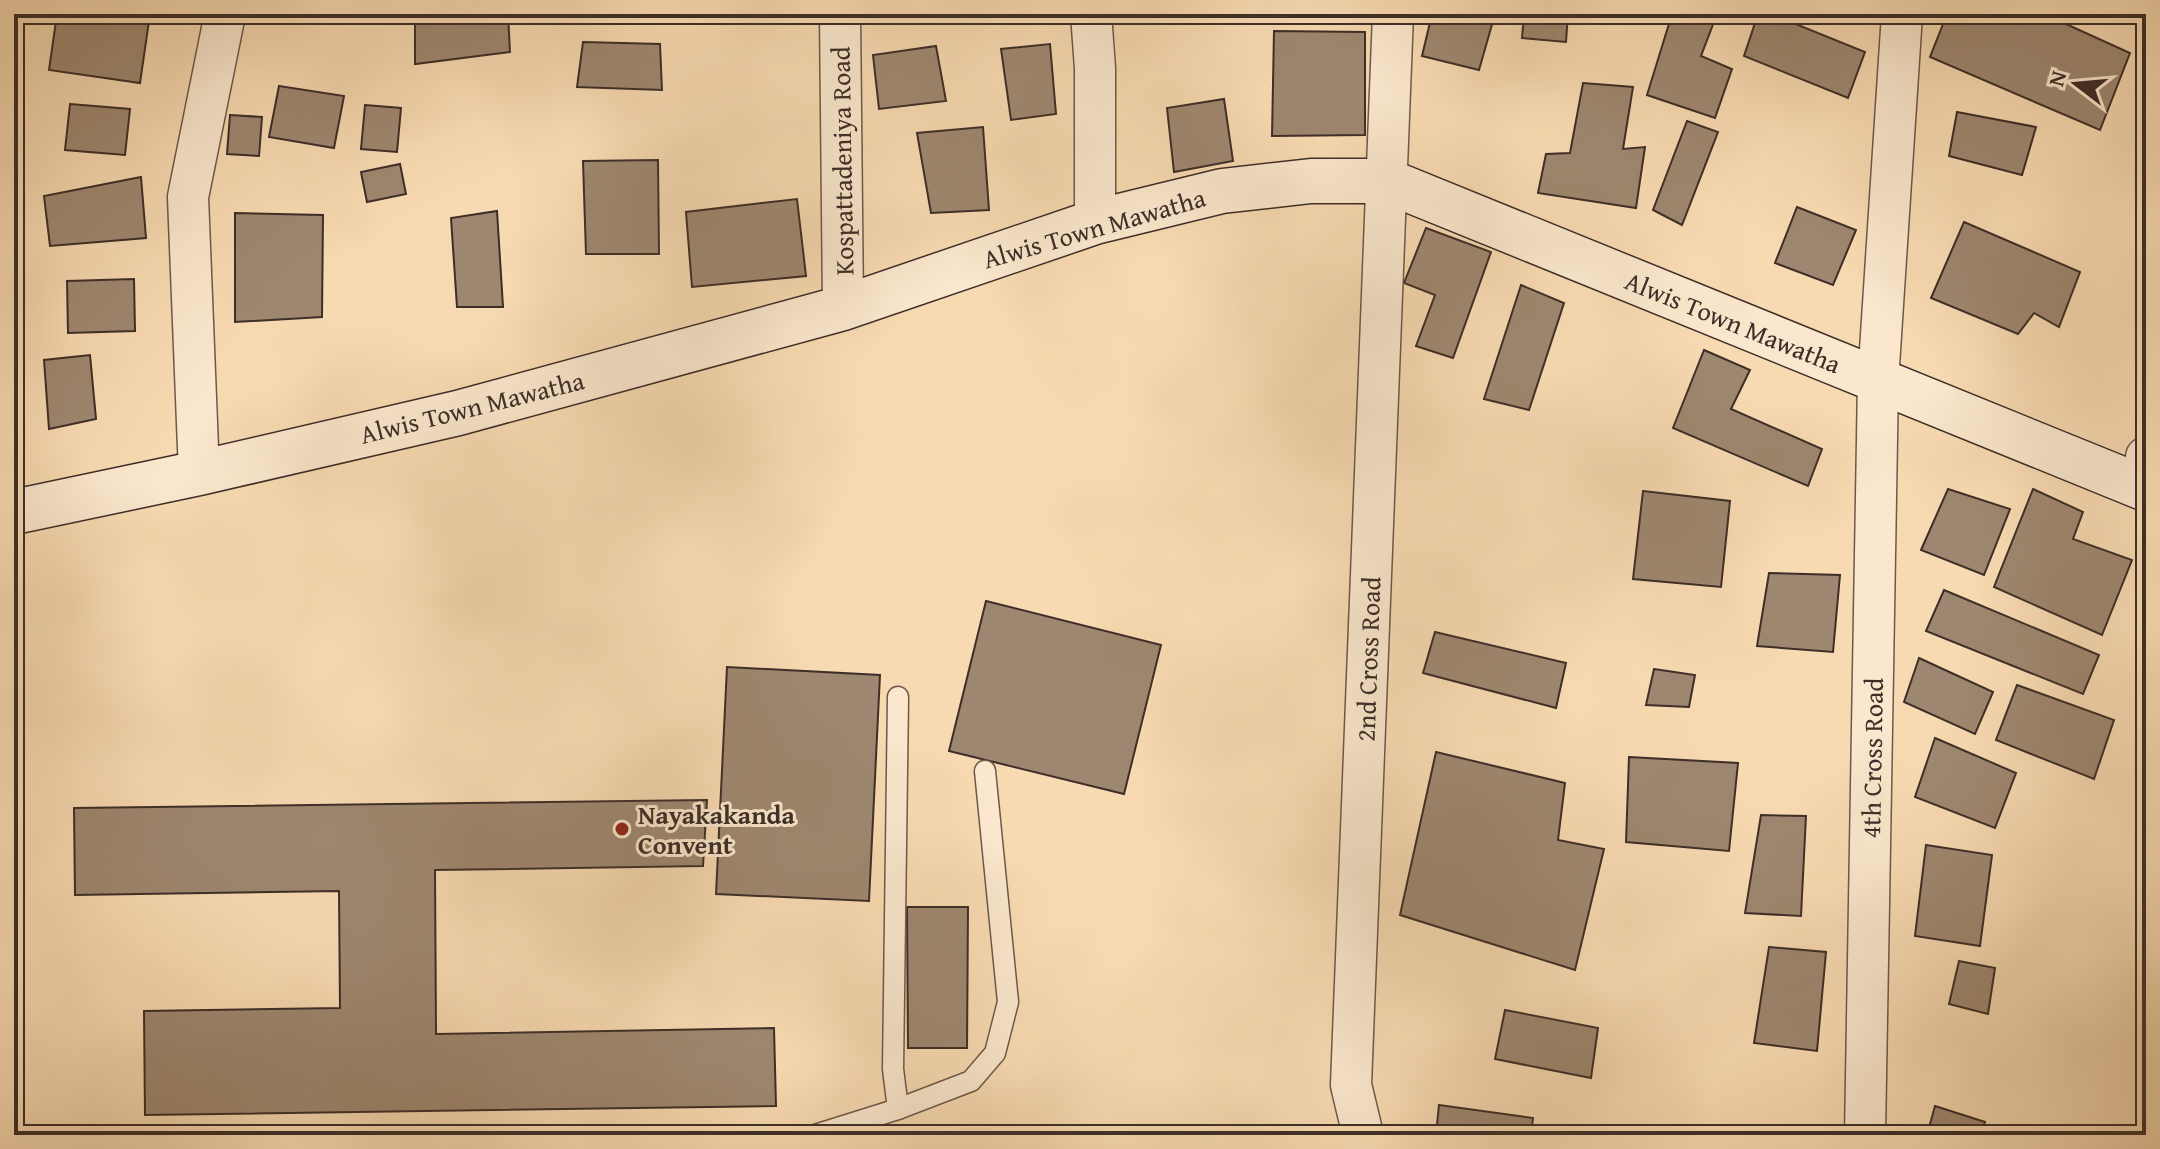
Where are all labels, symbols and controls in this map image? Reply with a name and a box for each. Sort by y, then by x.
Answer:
north arrow [2036,44,2116,124]
street label: Kospattadeniya Road [821,46,863,276]
text: N [2039,67,2074,90]
street label: Alwis Town Mawatha [978,177,1210,278]
street label: Alwis Town Mawatha [1619,261,1847,383]
street label: Alwis Town Mawatha [356,360,589,454]
street label: 2nd Cross Road [1346,576,1390,742]
street label: 4th Cross Road [1851,677,1893,839]
place label: Nayakakanda Convent [638,795,795,864]
marker: Nayakakanda Convent [613,820,631,838]

